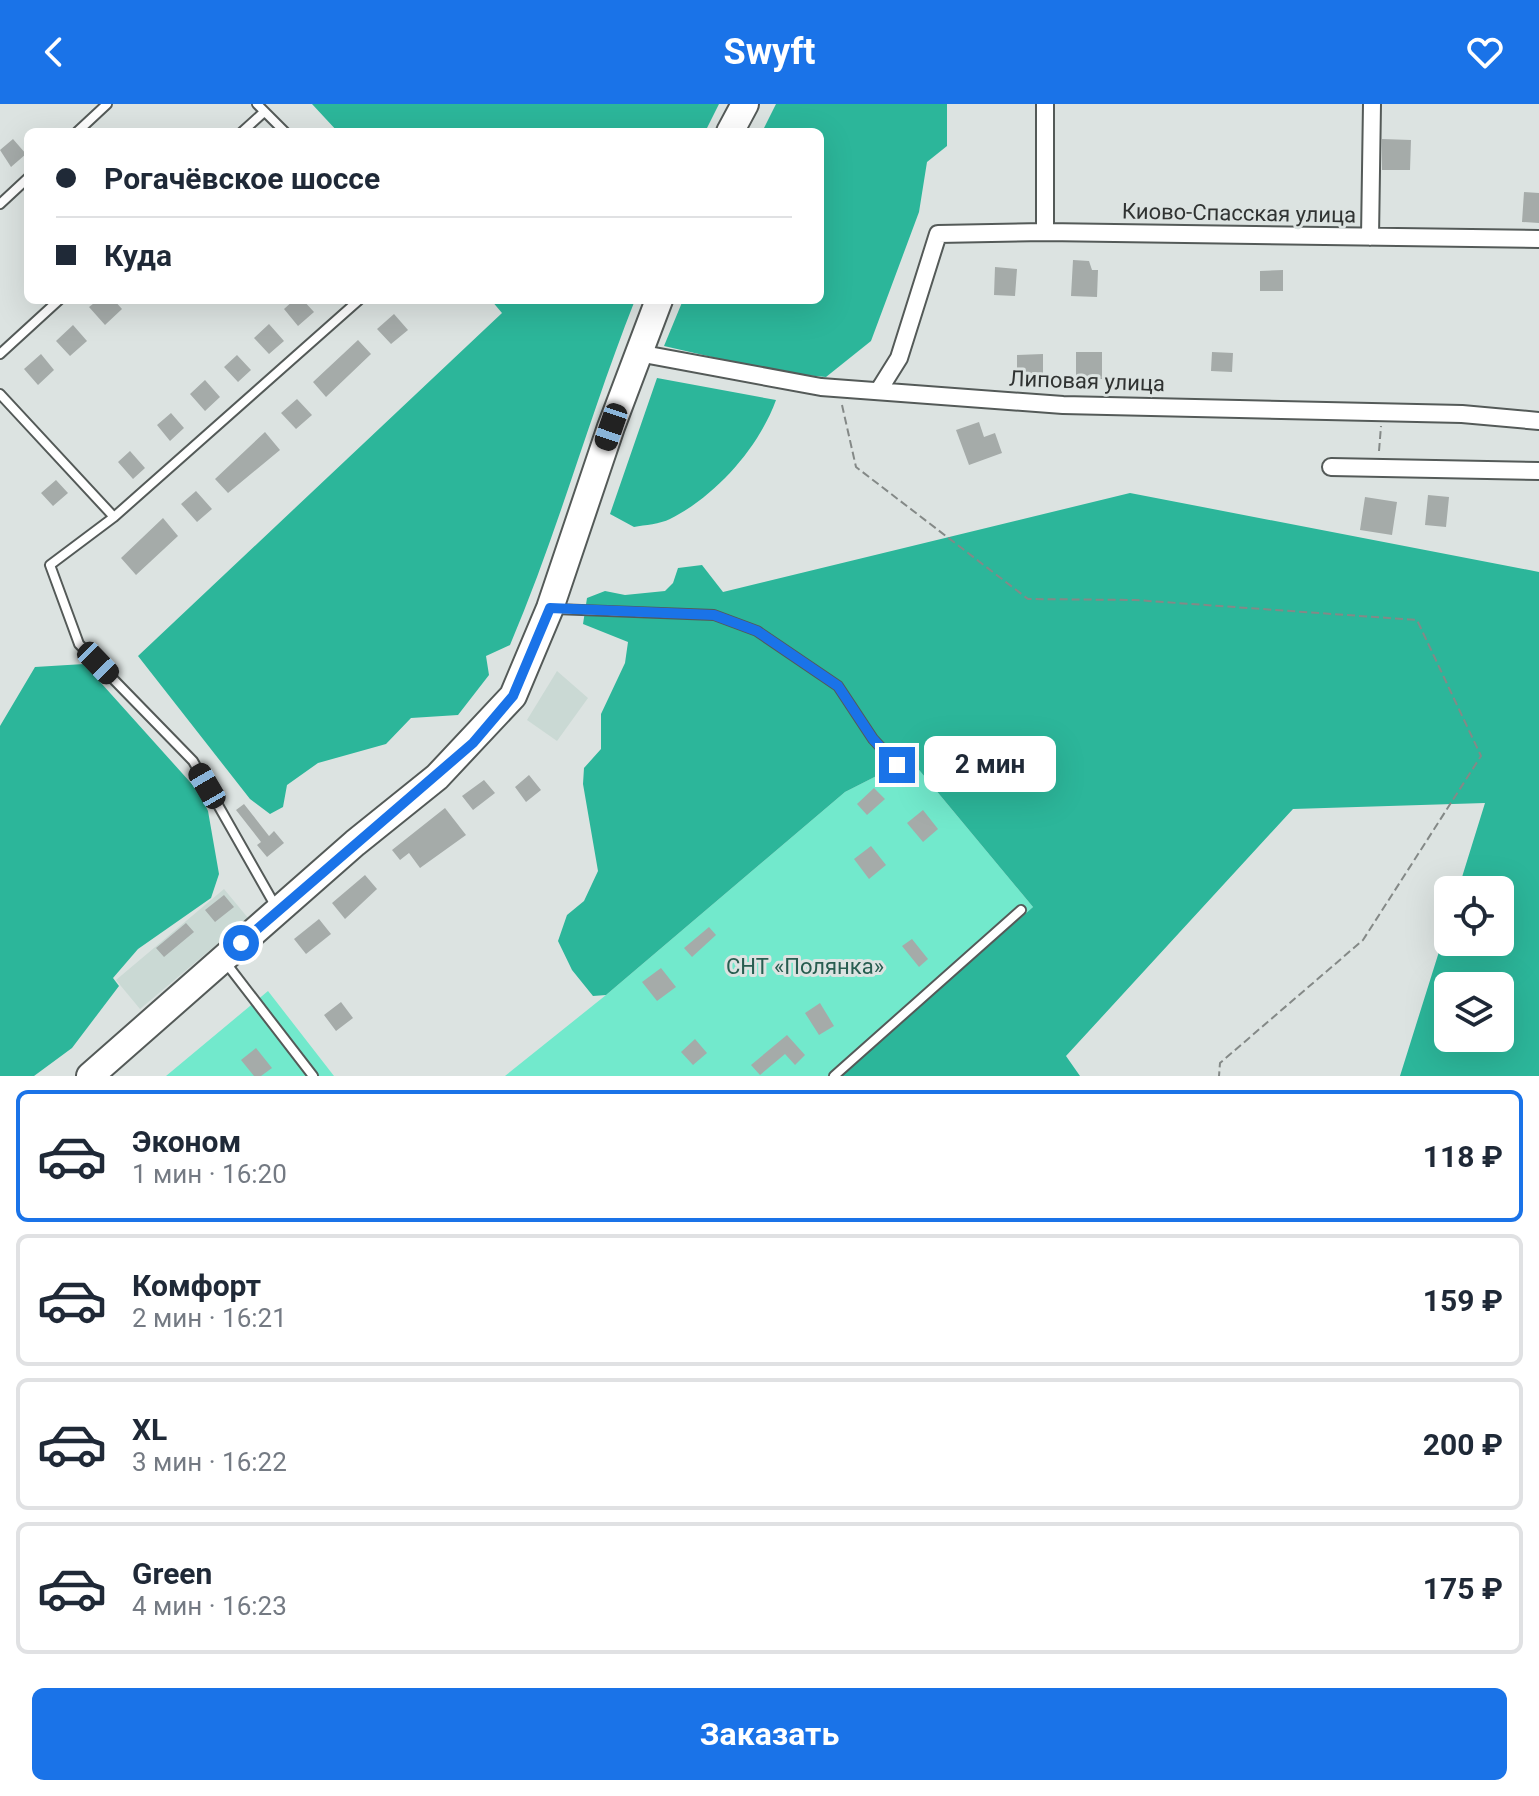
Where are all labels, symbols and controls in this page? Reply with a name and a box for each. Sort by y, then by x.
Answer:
icon: back [32,30,76,74]
icon: heart [1463,30,1507,74]
text: Swyft [723,31,816,73]
text: Рогачёвское шоссе [104,161,380,196]
street label: Киово-Спасская улица [1122,198,1356,228]
text: Куда [104,238,172,273]
street label: Липовая улица [1009,366,1165,396]
car [592,400,630,454]
car [73,637,123,689]
callout: 2 мин [925,737,1057,793]
route end [879,747,915,783]
text: 2 мин [955,749,1025,779]
car [185,759,229,813]
map controls [1434,876,1514,1052]
button: locate [1434,876,1514,956]
route start [223,925,259,961]
park label: СНТ «Полянка» [726,954,884,979]
button: layers [1434,972,1514,1052]
icon: car [36,1120,108,1192]
text: Эконом [132,1124,241,1159]
text: 118 ₽ [1423,1139,1503,1174]
text: 1 мин · 16:20 [132,1159,287,1189]
icon: car [36,1264,108,1336]
text: Комфорт [132,1268,261,1303]
text: 159 ₽ [1423,1283,1503,1318]
text: 2 мин · 16:21 [132,1303,287,1333]
icon: car [36,1408,108,1480]
text: XL [132,1412,167,1447]
text: 200 ₽ [1423,1427,1503,1462]
text: 3 мин · 16:22 [132,1447,287,1477]
icon: car [36,1552,108,1624]
text: Green [132,1556,212,1591]
text: 175 ₽ [1423,1571,1503,1606]
text: 4 мин · 16:23 [132,1591,287,1621]
button: Заказать [32,1688,1507,1780]

